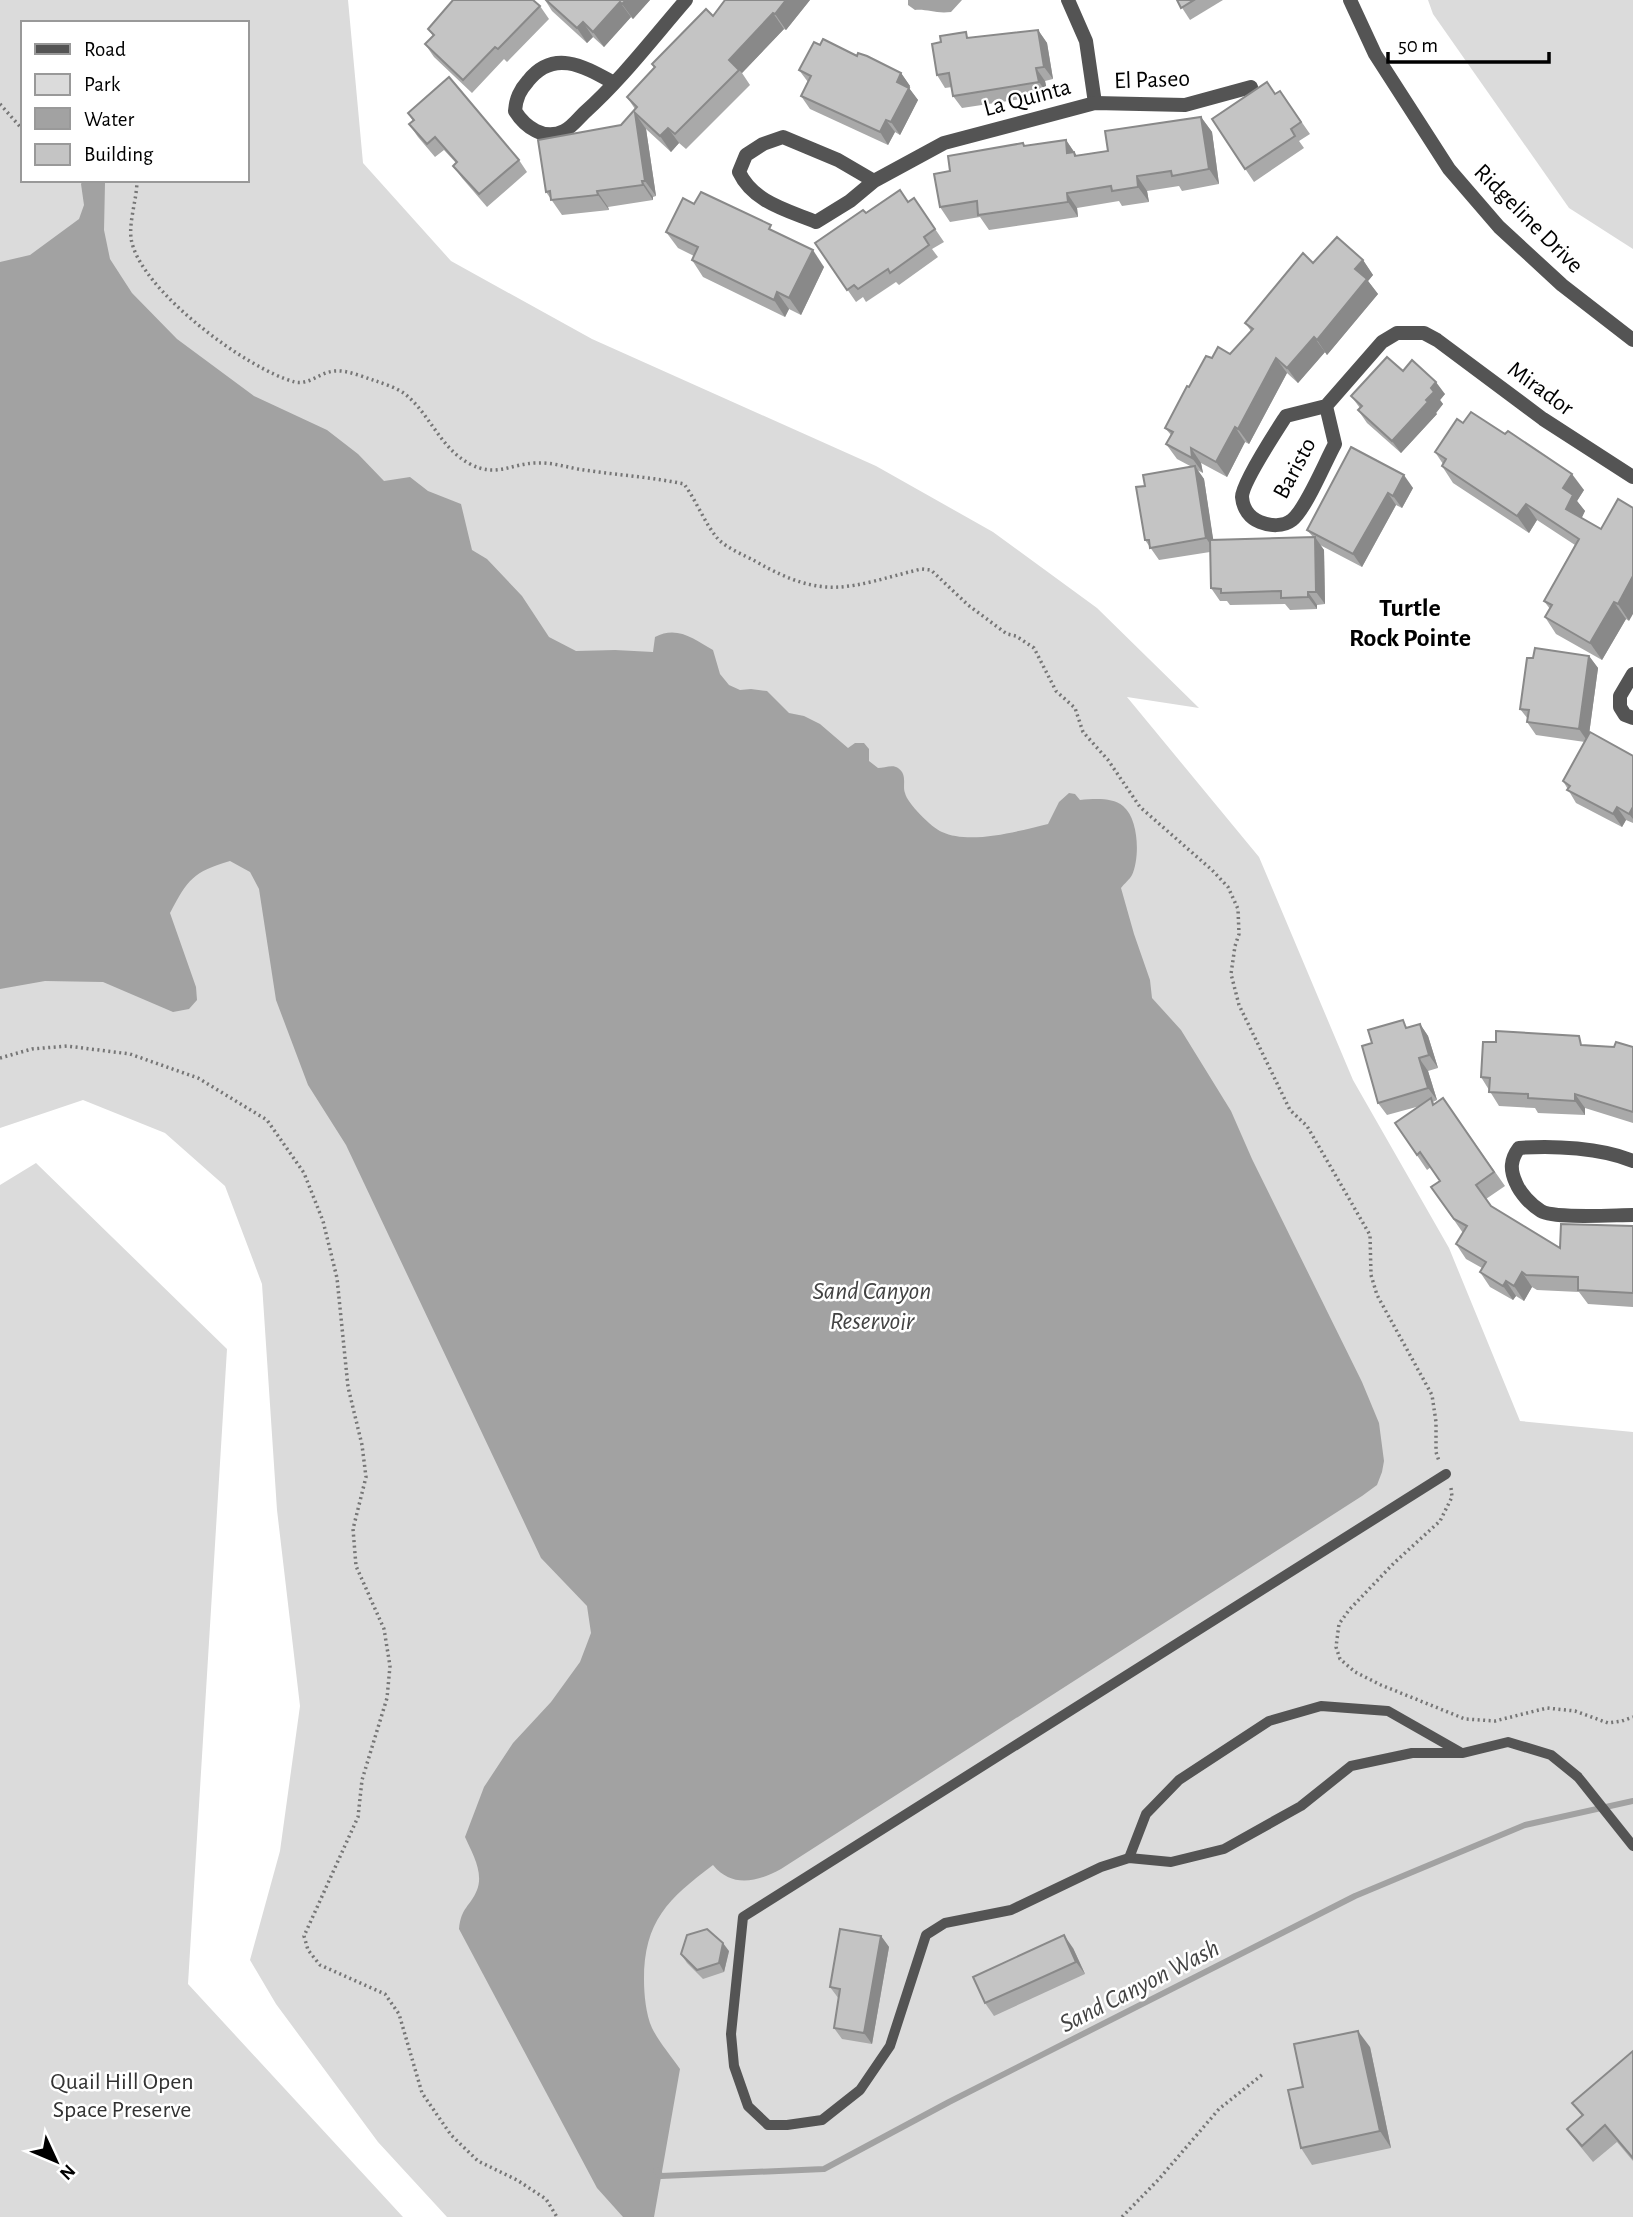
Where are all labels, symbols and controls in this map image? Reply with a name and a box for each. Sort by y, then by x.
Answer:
legend [21,21,248,182]
scale bar [1388,21,1549,65]
text: 50 m [1398,35,1438,56]
text: Road [84,39,126,60]
street label: El Paseo [1114,67,1190,93]
text: Park [84,74,121,95]
street label: La Quinta [981,75,1074,121]
text: Water [84,109,134,130]
text: Building [84,144,154,165]
street label: Ridgeline Drive [1469,160,1587,278]
street label: Mirador [1503,357,1578,421]
street label: Baristo [1269,434,1321,503]
district label: Turtle Rock Pointe [1349,595,1471,651]
water label: Sand Canyon Reservoir [813,1278,931,1334]
water label: Sand Canyon Wash [1056,1935,1223,2037]
park label: Quail Hill Open Space Preserve [50,2070,194,2122]
north arrow [21,2126,91,2196]
text: N [56,2160,79,2183]

